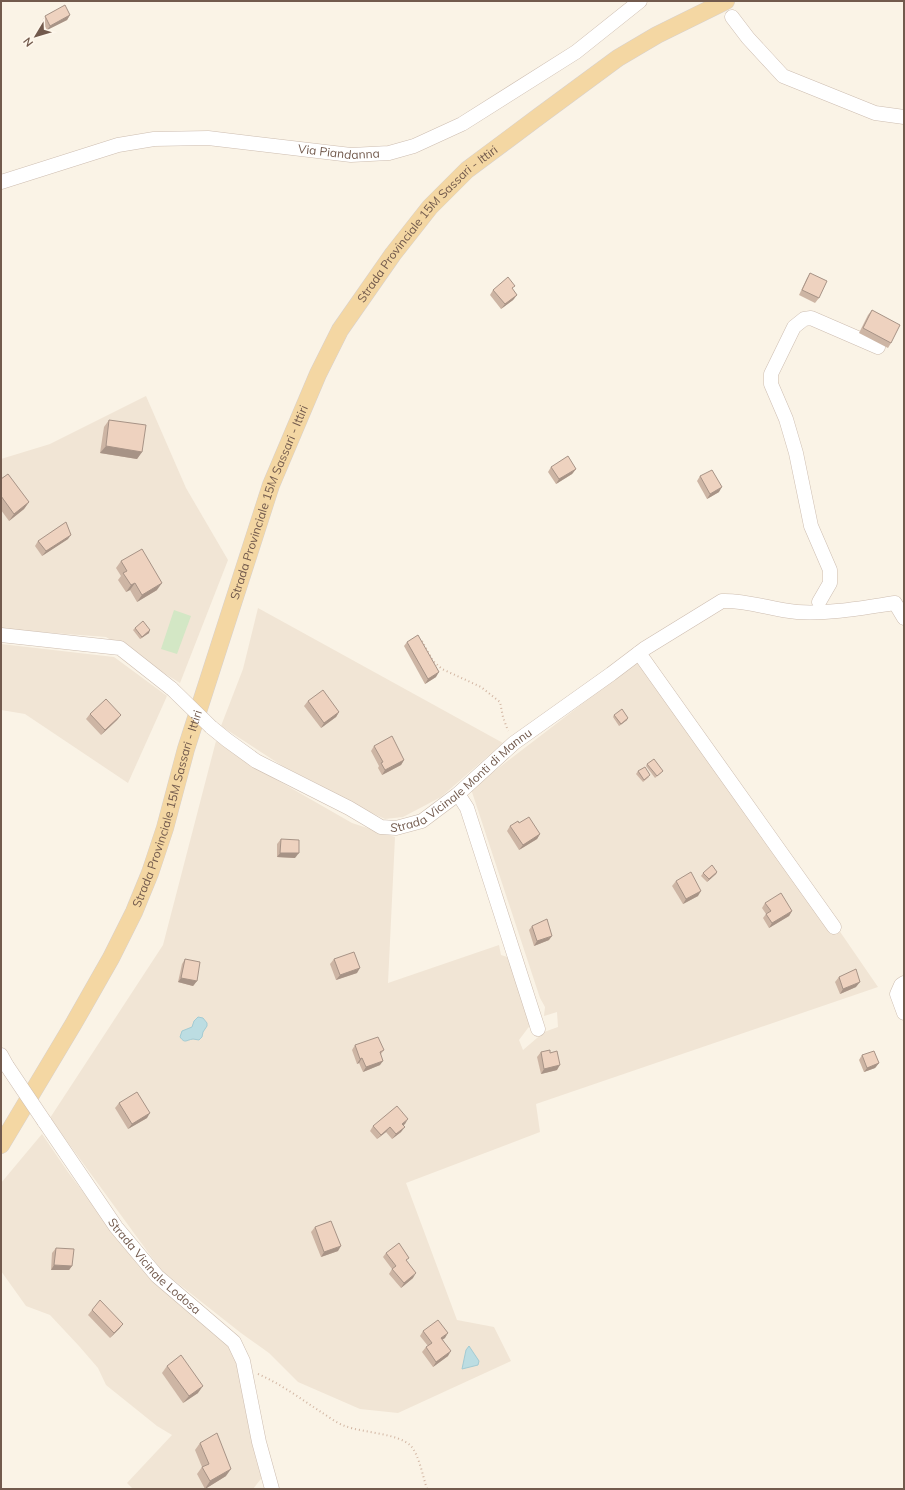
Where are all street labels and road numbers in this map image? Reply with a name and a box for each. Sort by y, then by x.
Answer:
street label: Via Piandanna [297,141,380,162]
street label: Strada Provinciale 15M Sassari - Ittiri [354,142,500,305]
street label: Strada Provinciale 15M Sassari - Ittiri [227,403,311,601]
street label: Strada Provinciale 15M Sassari - Ittiri [129,708,205,909]
street label: Strada Vicinale Monti di Mannu [390,725,535,835]
street label: Strada Vicinale Lodosa [105,1215,204,1317]

